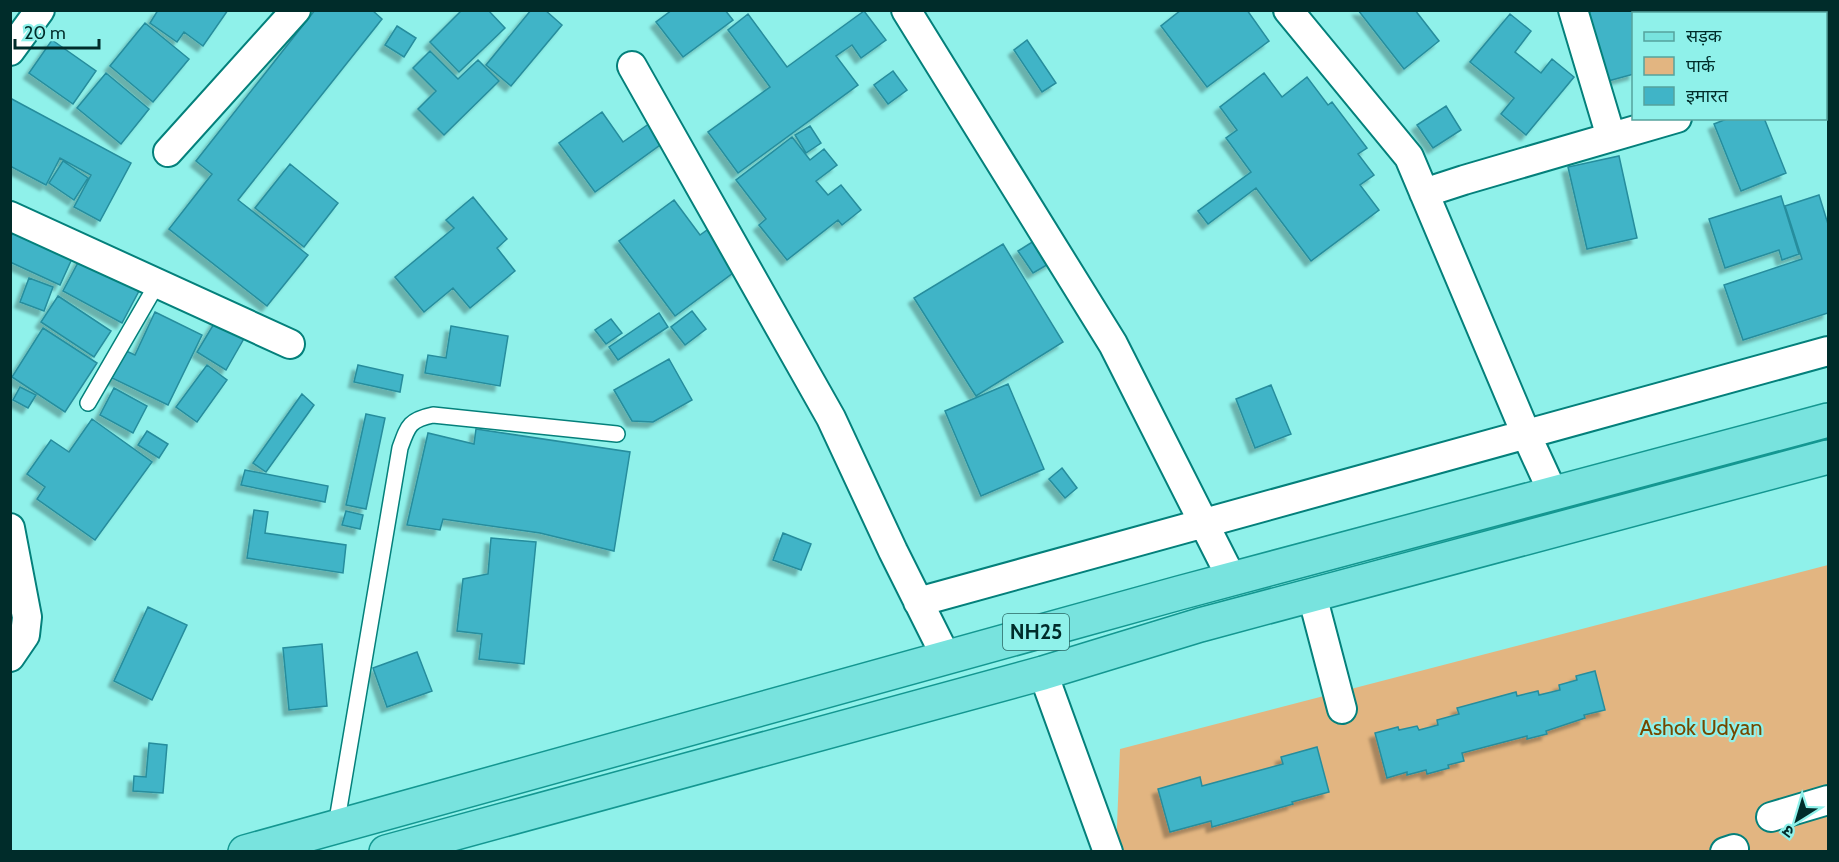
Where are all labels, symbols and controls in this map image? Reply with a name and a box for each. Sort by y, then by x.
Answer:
scale bar [15,12,99,50]
legend [1632,12,1827,120]
text: 20 m [24,22,66,44]
text: सड़क [1686,25,1723,47]
text: पार्क [1686,55,1716,77]
text: इमारत [1686,85,1729,107]
road number: NH25 [1003,614,1069,650]
park label: Ashok Udyan [1639,714,1763,741]
north arrow [1767,790,1827,850]
text: उ [1778,821,1798,842]

